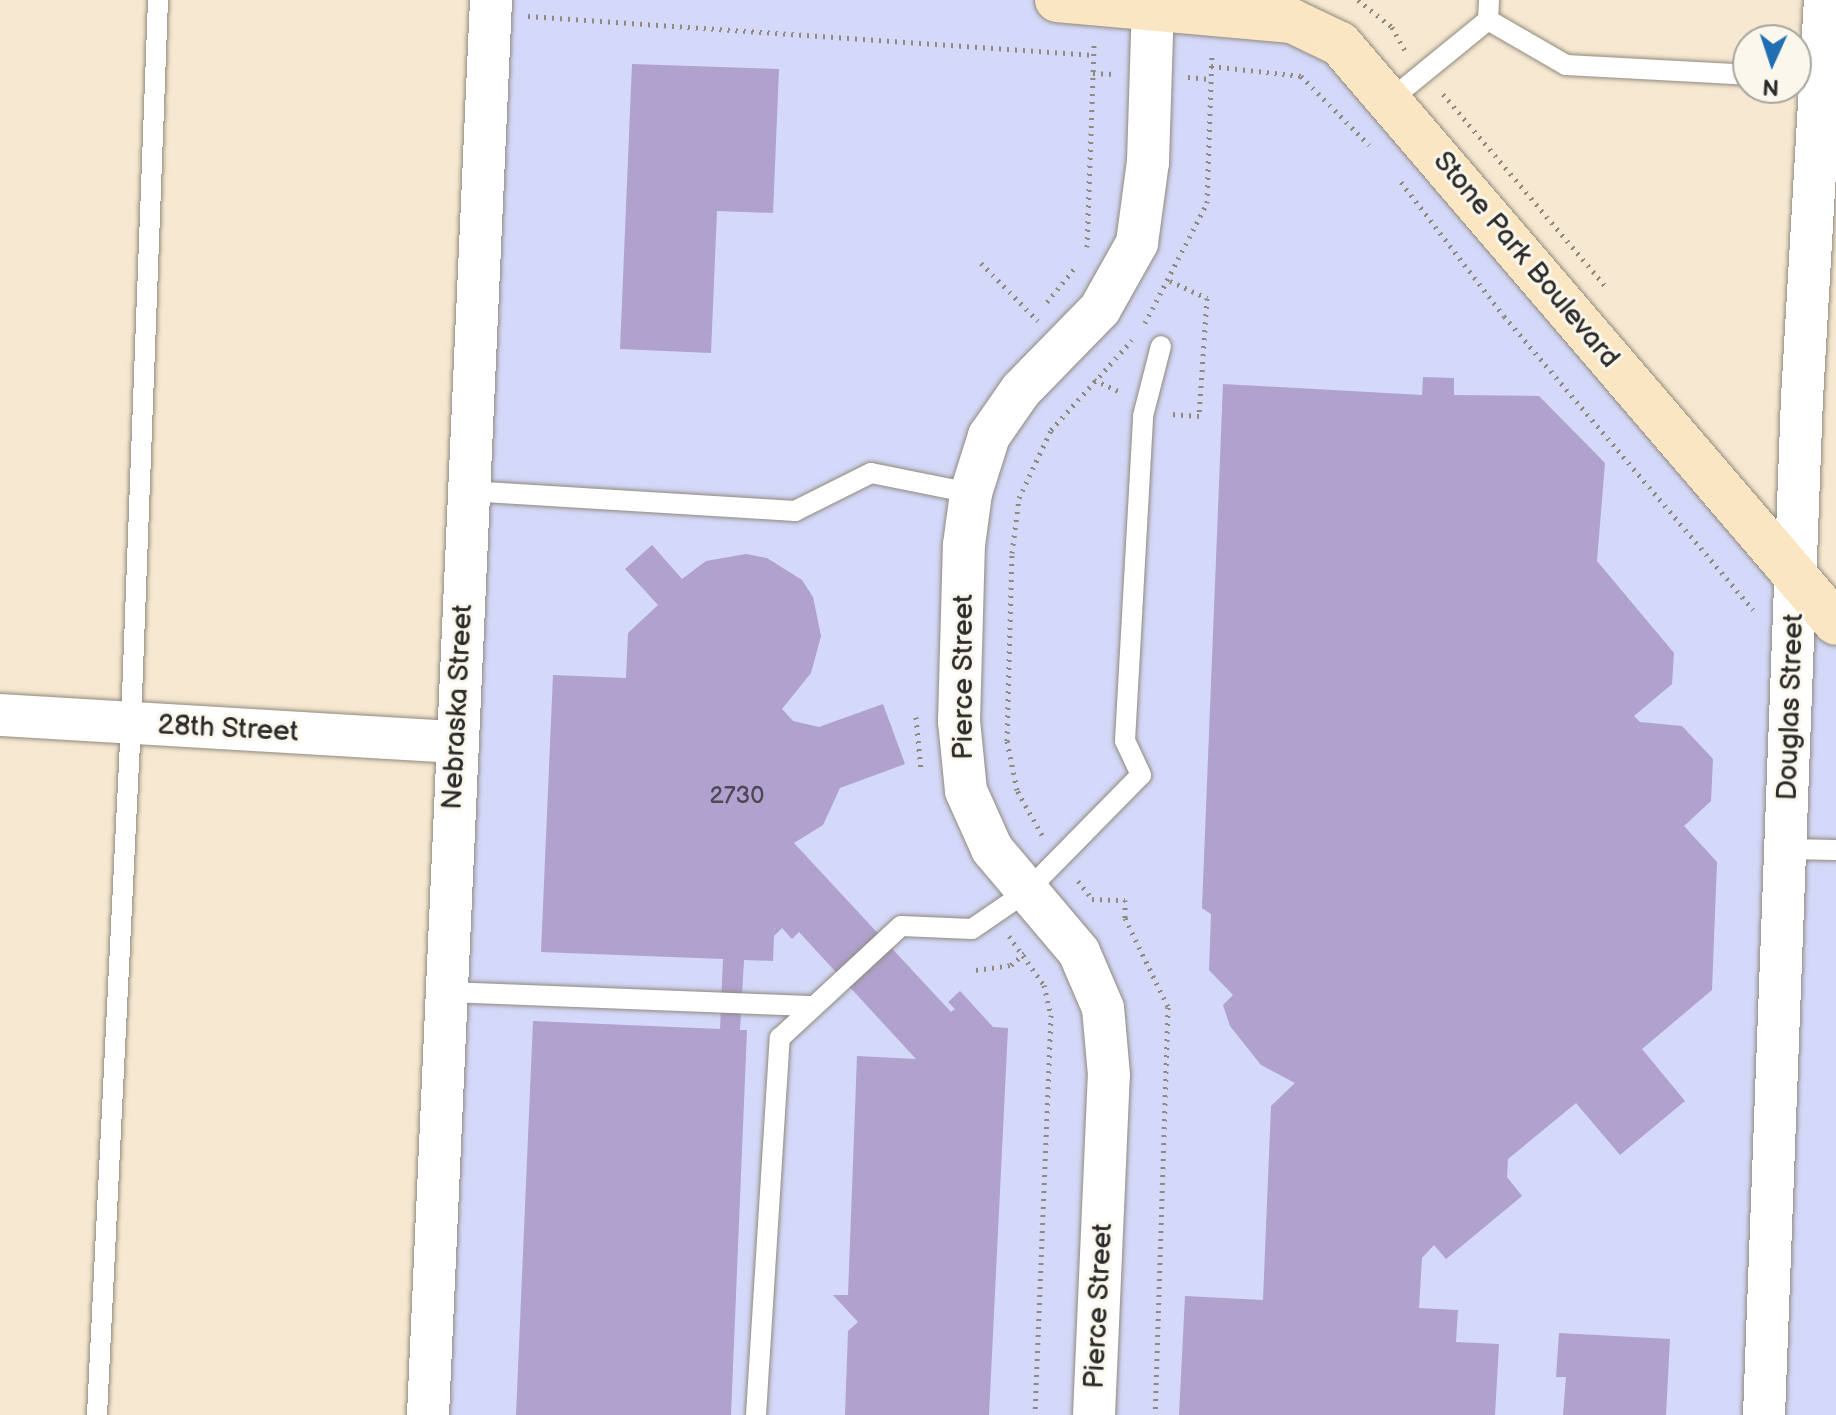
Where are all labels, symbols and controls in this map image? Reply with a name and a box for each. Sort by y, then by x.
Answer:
north arrow [1732,24,1812,104]
text: N [1762,73,1780,100]
street label: Stone Park Boulevard [1426,145,1626,375]
street label: Pierce Street [947,594,981,760]
street label: Nebraska Street [436,603,480,811]
street label: Douglas Street [1771,613,1811,801]
street label: 28th Street [157,709,299,749]
house number: 2730 [710,782,764,810]
street label: Pierce Street [1078,1222,1120,1390]

